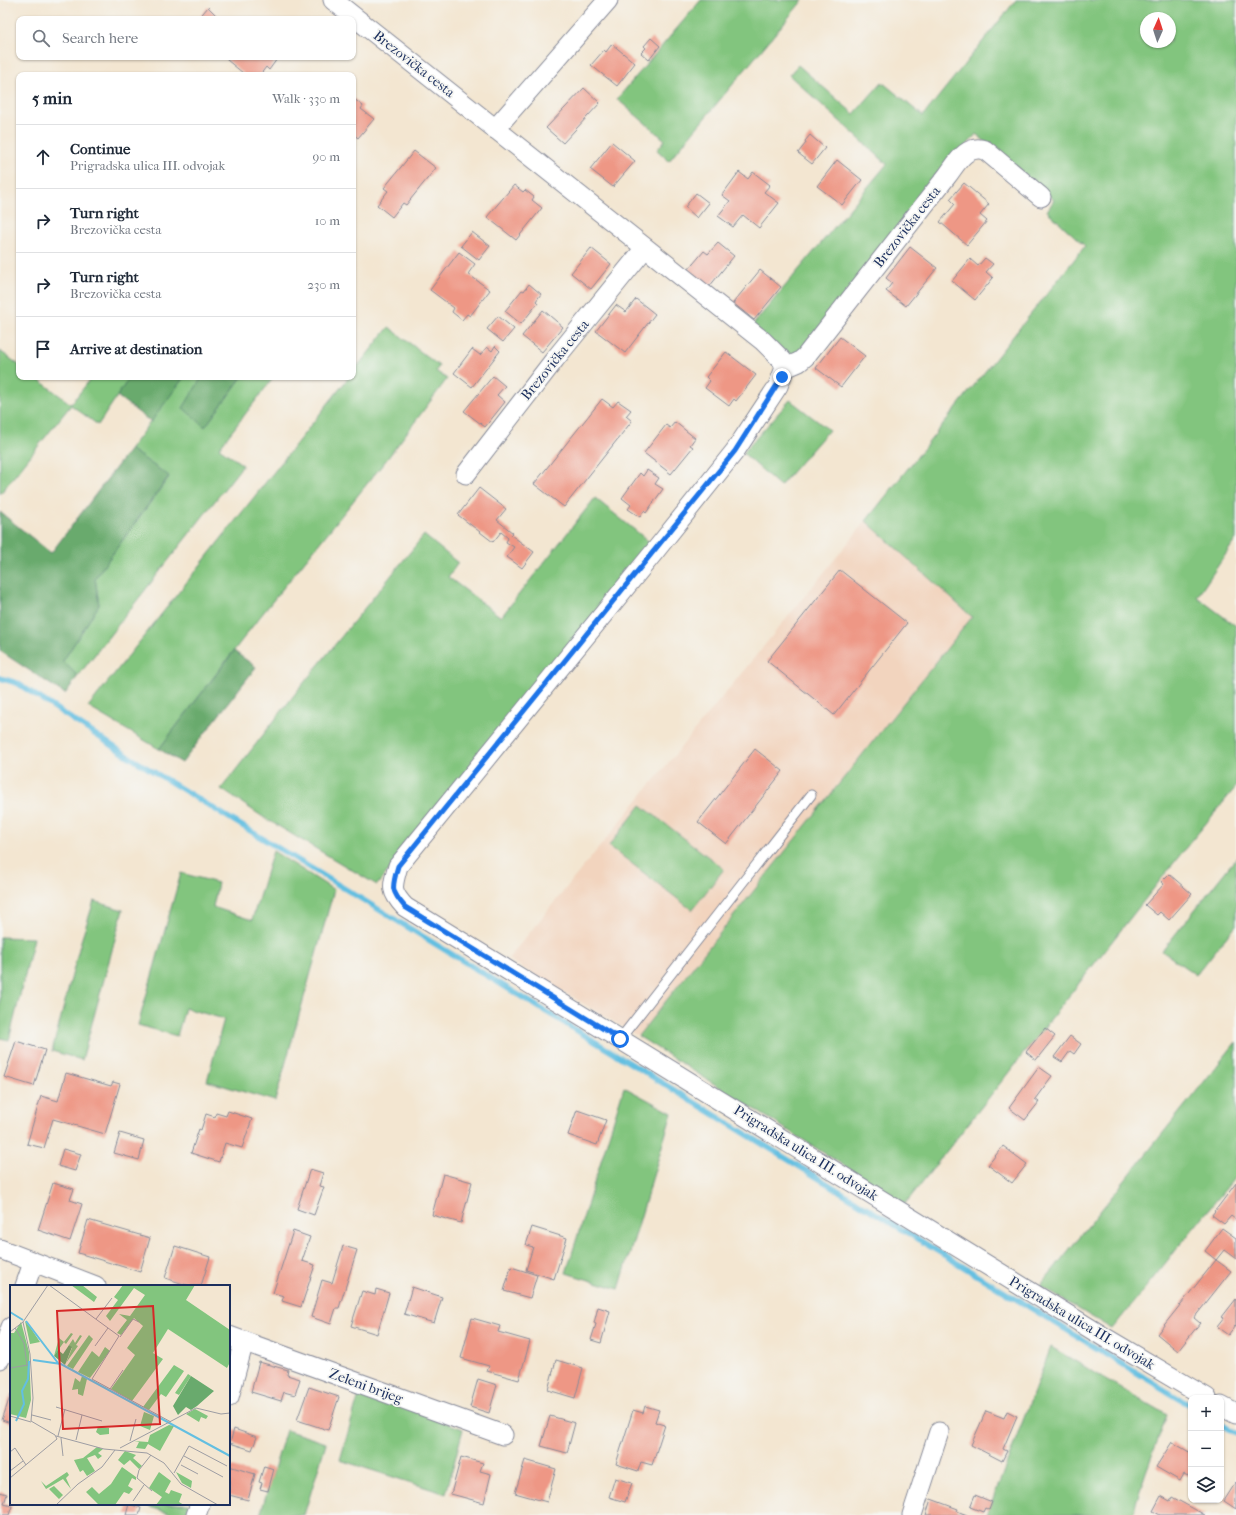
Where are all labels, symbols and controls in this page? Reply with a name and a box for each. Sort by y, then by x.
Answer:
north arrow [1140,12,1176,48]
search box [16,16,356,60]
icon: search [30,27,52,49]
street label: Brezovička cesta [370,27,458,101]
text: Search here [62,29,138,47]
text: 5 min [32,88,72,108]
text: Walk · 330 m [272,91,340,106]
text: Continue [70,140,130,158]
icon: ahead [32,146,54,168]
text: 90 m [312,149,340,164]
text: Prigradska ulica III. odvojak [70,158,225,173]
street label: Brezovička cesta [870,183,944,271]
text: Turn right [70,204,139,222]
icon: right [32,210,54,232]
text: 10 m [315,213,340,228]
text: Brezovička cesta [70,222,161,237]
text: Turn right [70,268,139,286]
icon: right [32,274,54,296]
text: 230 m [307,277,340,292]
text: Brezovička cesta [70,286,161,301]
street label: Brezovička cesta [517,316,593,404]
icon: arrive [32,338,54,360]
text: Arrive at destination [70,340,202,358]
route end [773,368,791,386]
route start [611,1030,629,1048]
street label: Prigradska ulica III. odvojak [731,1102,882,1205]
street label: Prigradska ulica III. odvojak [1006,1273,1159,1374]
inset map [10,1285,230,1505]
street label: Zeleni brijeg [327,1365,406,1407]
map controls [1188,1395,1224,1503]
button: + [1188,1395,1224,1431]
button: − [1188,1431,1224,1467]
button: layers [1188,1467,1224,1503]

